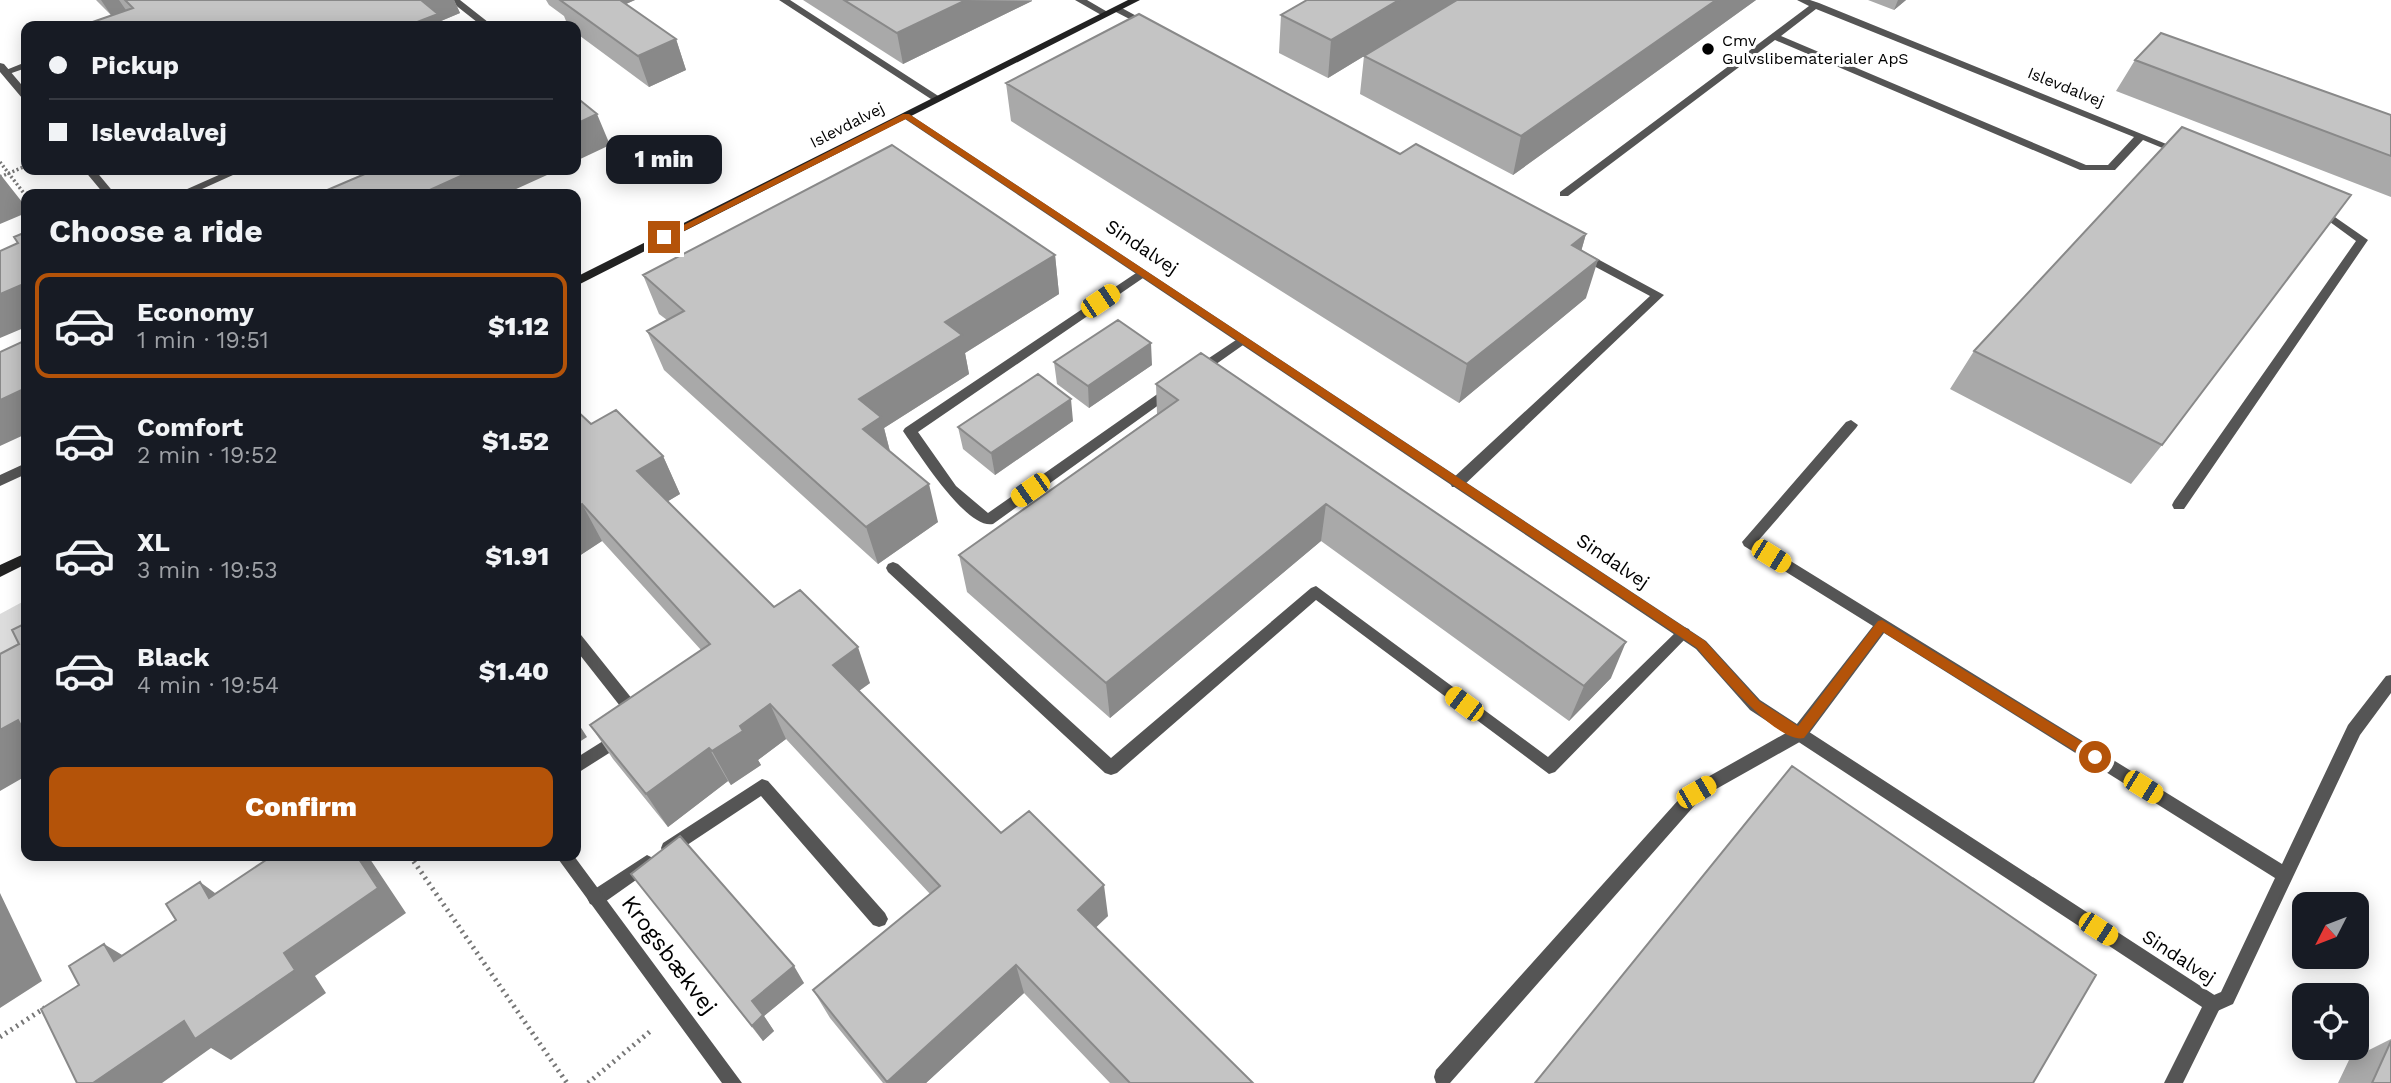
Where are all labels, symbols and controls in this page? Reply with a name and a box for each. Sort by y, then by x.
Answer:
place label: Cmv Gulvslibematerialer ApS [1722,31,1909,68]
marker: Cmv Gulvslibematerialer ApS [1700,41,1716,57]
text: Pickup [91,50,179,80]
street label: Islevdalvej [2025,63,2107,111]
street label: Islevdalvej [807,98,887,152]
text: Islevdalvej [91,117,227,147]
callout: 1 min [606,135,722,184]
text: 1 min [634,146,694,173]
text: Choose a ride [49,212,263,250]
street label: Sindalvej [1101,214,1183,280]
route end [648,221,680,253]
car [1077,281,1124,321]
icon: car [53,294,116,357]
text: Economy [137,297,254,327]
text: $1.12 [488,311,549,341]
text: 1 min · 19:51 [137,327,269,354]
icon: car [53,409,116,472]
text: Comfort [137,412,243,442]
text: $1.52 [482,426,549,456]
text: 2 min · 19:52 [137,442,278,469]
car [1007,469,1054,511]
icon: car [53,524,116,587]
text: XL [137,527,170,557]
street label: Sindalvej [1572,528,1654,594]
car [1748,536,1795,576]
text: $1.91 [485,541,549,571]
text: 3 min · 19:53 [137,557,278,584]
icon: car [53,639,116,702]
text: Black [137,642,209,672]
text: $1.40 [479,656,549,686]
text: 4 min · 19:54 [137,672,279,699]
car [1441,683,1488,725]
route start [2079,741,2111,773]
button: Confirm [49,767,553,847]
car [2120,767,2167,807]
car [1673,772,1720,812]
street label: Krogsbækvej [616,890,722,1020]
north arrow [2292,892,2370,970]
map controls [2292,892,2369,1060]
car [2075,909,2122,949]
street label: Sindalvej [2138,925,2220,989]
button: locate [2292,983,2369,1060]

